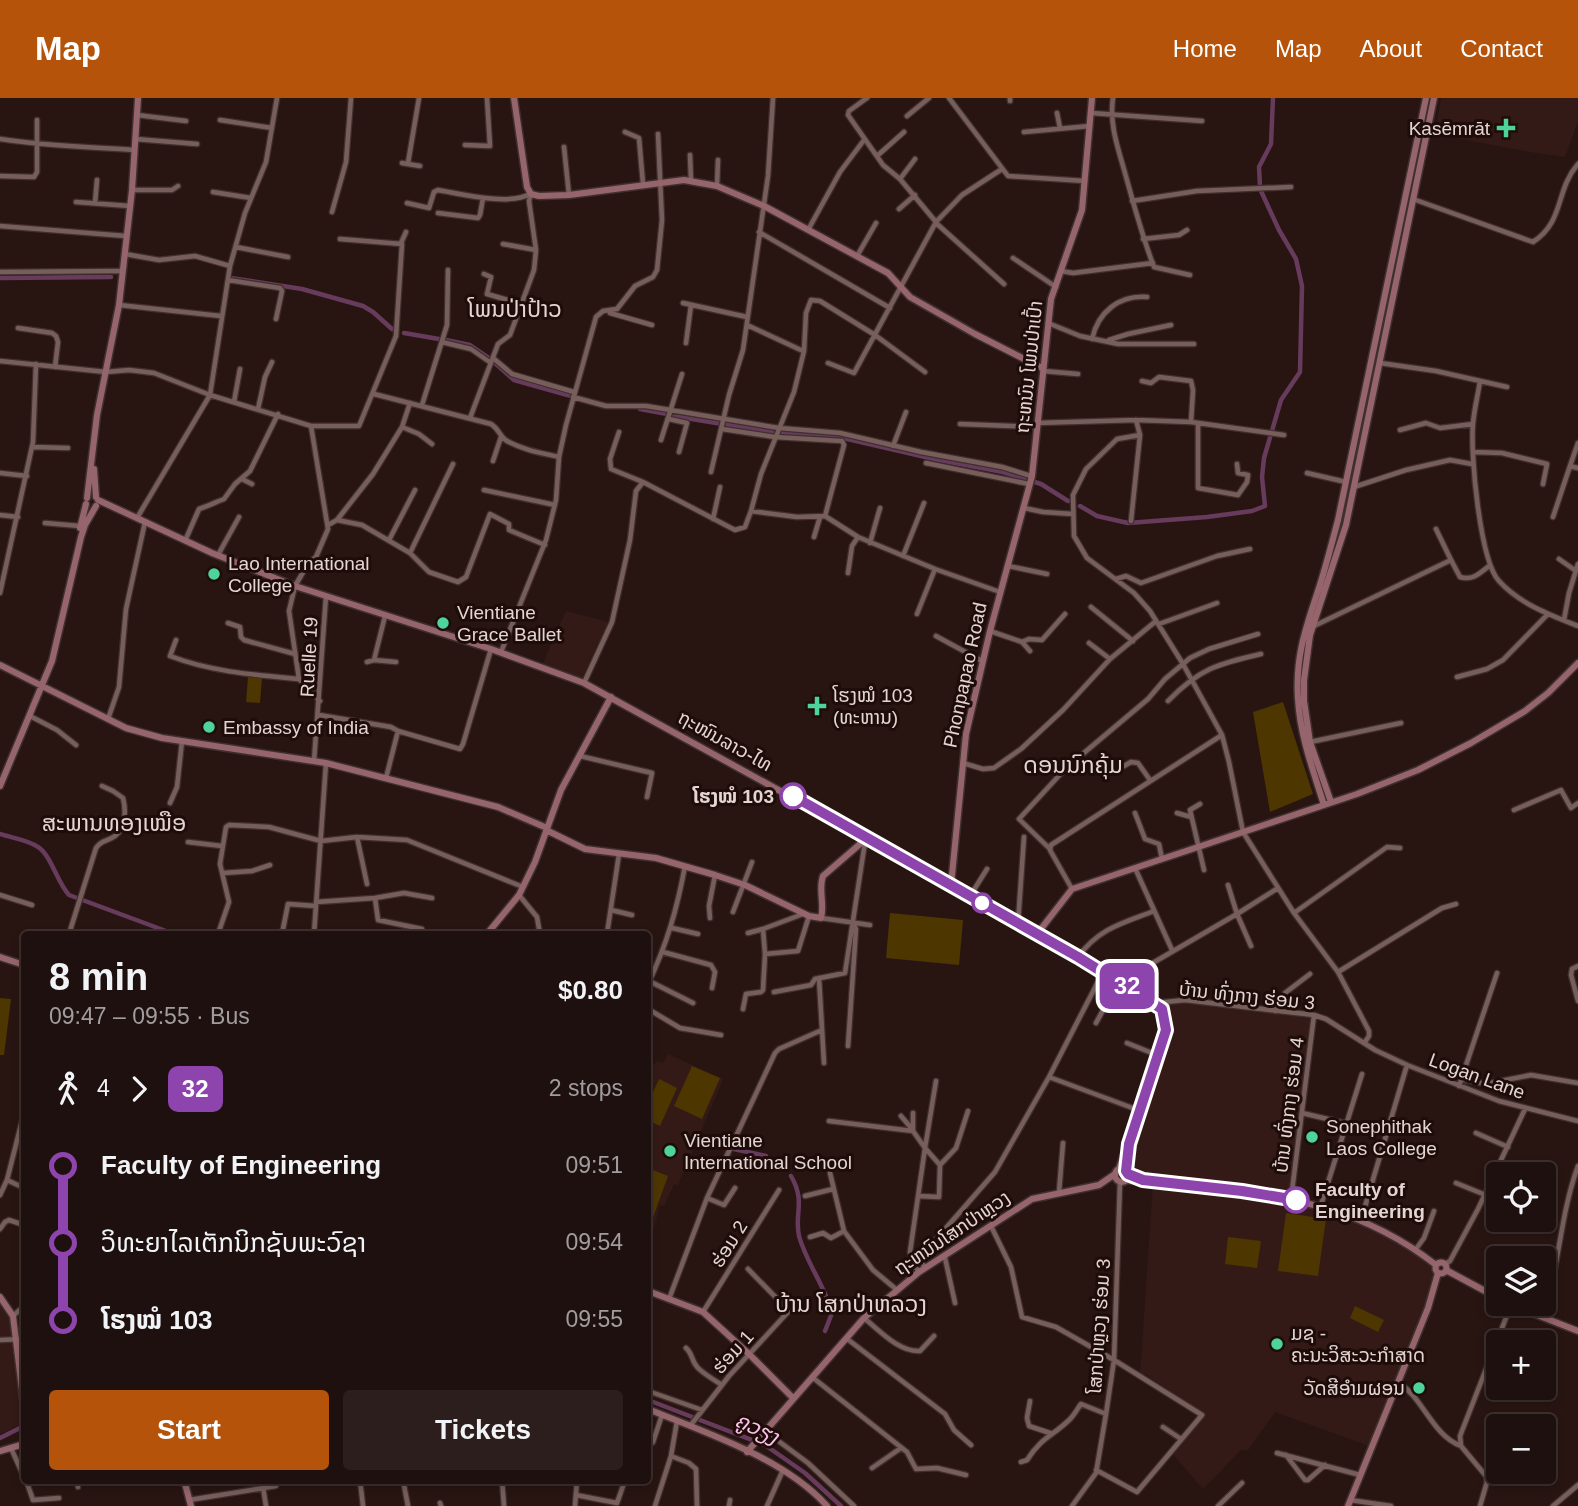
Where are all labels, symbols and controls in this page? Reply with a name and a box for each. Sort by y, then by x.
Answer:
text: Map [35,30,101,67]
text: Home [1173,35,1237,62]
text: Map [1275,35,1322,62]
text: About [1360,35,1422,62]
text: Contact [1460,35,1543,62]
place label: Kasēmrāt [1409,118,1491,139]
marker: Kasēmrāt [1496,118,1516,138]
district label: ໂພນປ່າປ້າວ [467,296,562,322]
street label: ຖະຫນົນ ໂພນປ່າເປົ້າ [1008,299,1046,434]
place label: Lao International College [228,553,370,596]
marker: Lao International College [206,566,222,582]
street label: Phonpapao Road [939,600,991,750]
place label: Vientiane Grace Ballet [457,602,562,645]
marker: Vientiane Grace Ballet [435,615,451,631]
street label: Ruelle 19 [296,616,322,698]
place label: ໂຮງໝໍ 103 (ທະຫານ) [832,685,913,728]
marker: ໂຮງໝໍ 103 (ທະຫານ) [807,696,827,716]
street label: ຖະໜົນລາວ-ໄທ [674,707,776,775]
place label: Embassy of India [223,717,369,738]
marker: Embassy of India [201,719,217,735]
district label: ດອນນົກຄຸ້ມ [1023,752,1123,780]
marker: ໂຮງໝໍ 103 [780,783,806,809]
place label: ໂຮງໝໍ 103 [691,785,774,807]
district label: ສະພານທອງເໝືອ [42,810,186,836]
unlabelled marker [972,893,992,913]
text: 8 min [49,956,148,998]
line badge: 32 [1096,963,1158,1009]
text: 32 [1114,972,1140,999]
text: $0.80 [558,975,623,1005]
street label: ບ້ານ ທົ່ງກາງ ຮ່ອມ 3 [1178,976,1316,1014]
text: 09:47 – 09:55 · Bus [49,1003,250,1029]
street label: ບ້ານ ທົ່ງກາງ ຮ່ອມ 4 [1267,1035,1308,1174]
street label: Logan Lane [1426,1049,1528,1103]
icon: walk [49,1070,87,1108]
icon: forward [120,1070,158,1108]
text: 4 [97,1075,110,1101]
text: 32 [182,1075,209,1102]
text: 2 stops [549,1075,623,1101]
place label: Sonephithak Laos College [1326,1116,1437,1159]
marker: Sonephithak Laos College [1304,1129,1320,1145]
place label: Vientiane International School [684,1130,852,1173]
marker: Vientiane International School [662,1143,678,1159]
text: Faculty of Engineering [101,1150,381,1180]
text: 09:51 [565,1152,623,1178]
map controls [1486,1162,1556,1484]
button: locate [1486,1162,1556,1232]
place label: Faculty of Engineering [1315,1179,1425,1222]
street label: ຖະຫນົນໂສກປ່າຫຼວງ [890,1187,1014,1279]
marker: Faculty of Engineering [1283,1187,1309,1213]
street label: ຮ່ອມ 2 [707,1217,751,1271]
text: ວິທະຍາໄລເຕັກນິກຊັບພະວົຊາ [101,1228,366,1258]
text: 09:54 [565,1229,623,1255]
button: layers [1486,1246,1556,1316]
street label: ໂສກປ່າຫຼວງ ຮ່ອມ 3 [1084,1258,1114,1395]
district label: ບ້ານ ໂສກປ່າຫລວງ [775,1291,927,1317]
text: ໂຮງໝໍ 103 [101,1305,213,1335]
text: 09:55 [565,1306,623,1332]
place label: ມຊ - ຄະນະວິສະວະກຳສາດ [1291,1323,1425,1366]
street label: ຮ່ອມ 1 [708,1326,758,1378]
button: + [1486,1330,1556,1400]
marker: ມຊ - ຄະນະວິສະວະກຳສາດ [1269,1336,1285,1352]
place label: ວັດສີອຳມຜອນ [1303,1377,1405,1399]
marker: ວັດສີອຳມຜອນ [1411,1380,1427,1396]
button: Start [49,1390,329,1470]
button: Tickets [343,1390,623,1470]
water label: ຄູວຽງ [731,1408,783,1451]
button: − [1486,1414,1556,1484]

